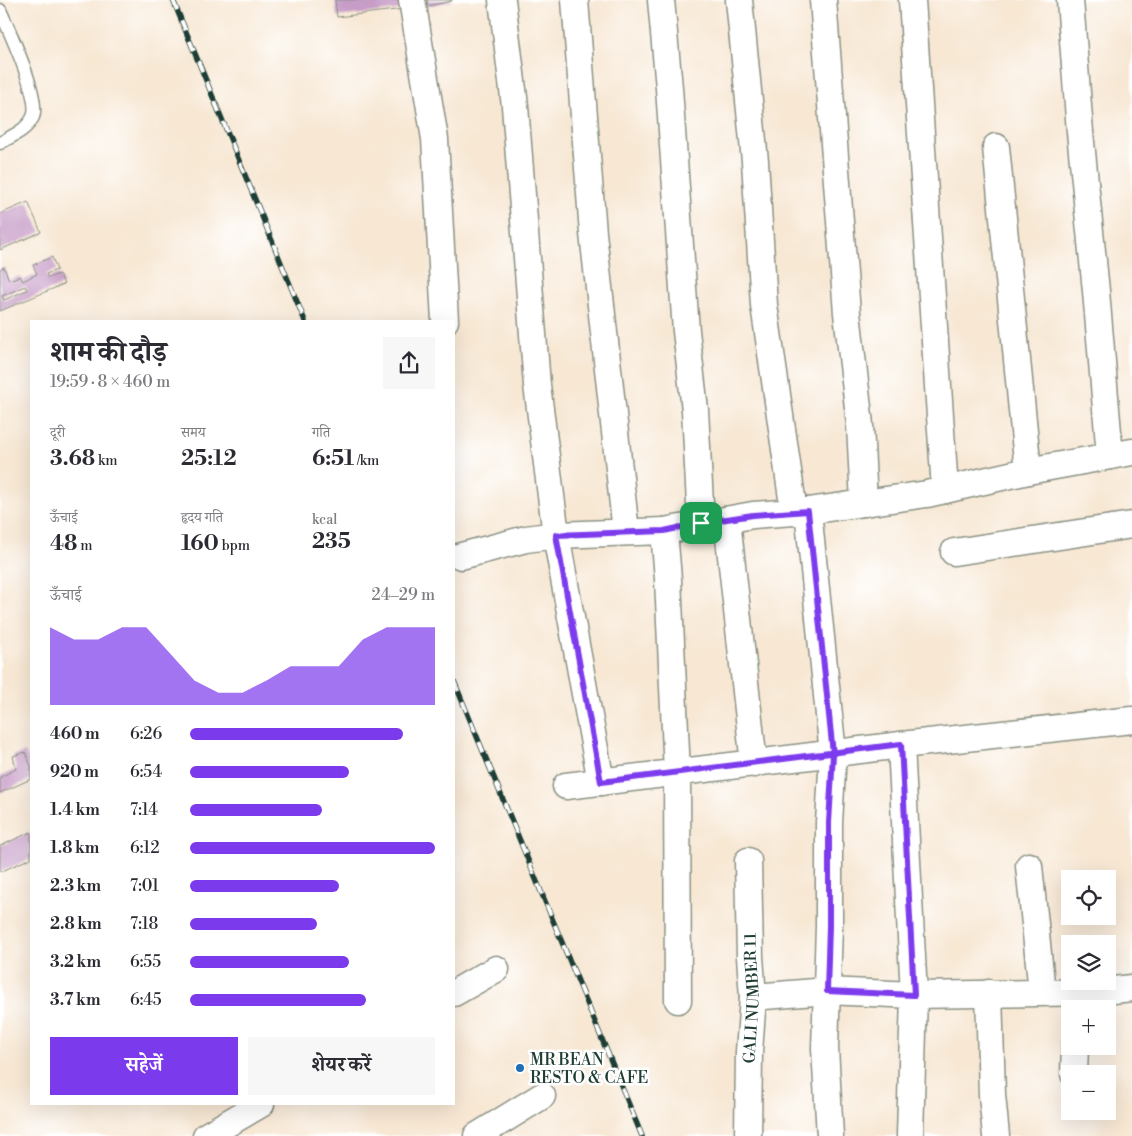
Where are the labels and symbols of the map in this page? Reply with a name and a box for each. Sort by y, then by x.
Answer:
pin [680,502,722,544]
street label: GALI NUMBER 11 [740,932,764,1064]
place label: MR BEAN RESTO & CAFE [530,1050,648,1088]
marker: MR BEAN RESTO & CAFE [514,1062,526,1074]

